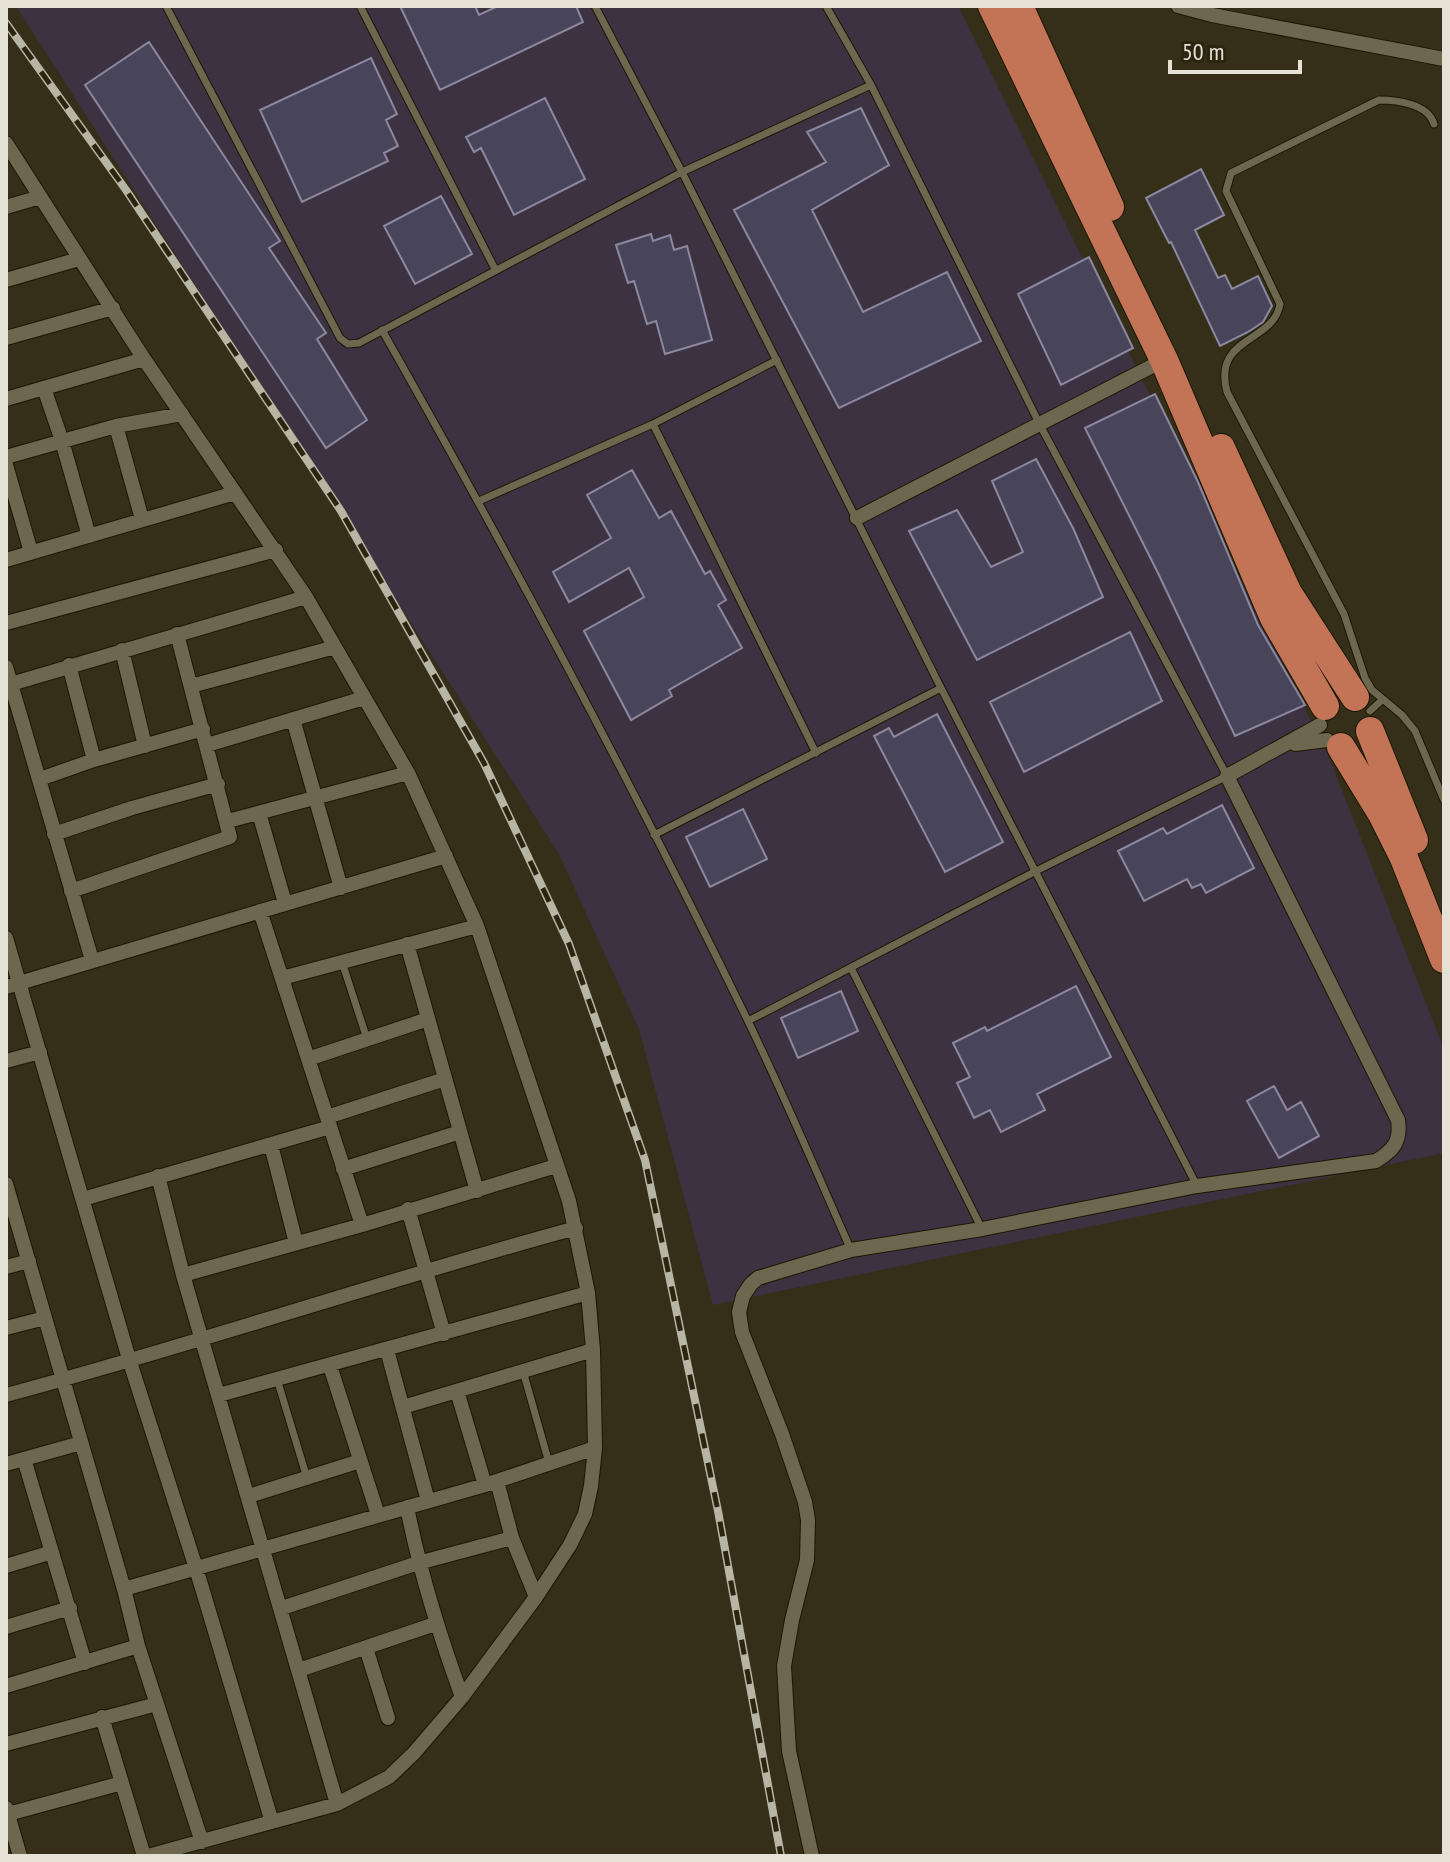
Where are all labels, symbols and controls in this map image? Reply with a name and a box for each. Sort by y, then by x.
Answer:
scale bar [1170,24,1300,74]
text: 50 m [1182,36,1224,67]

